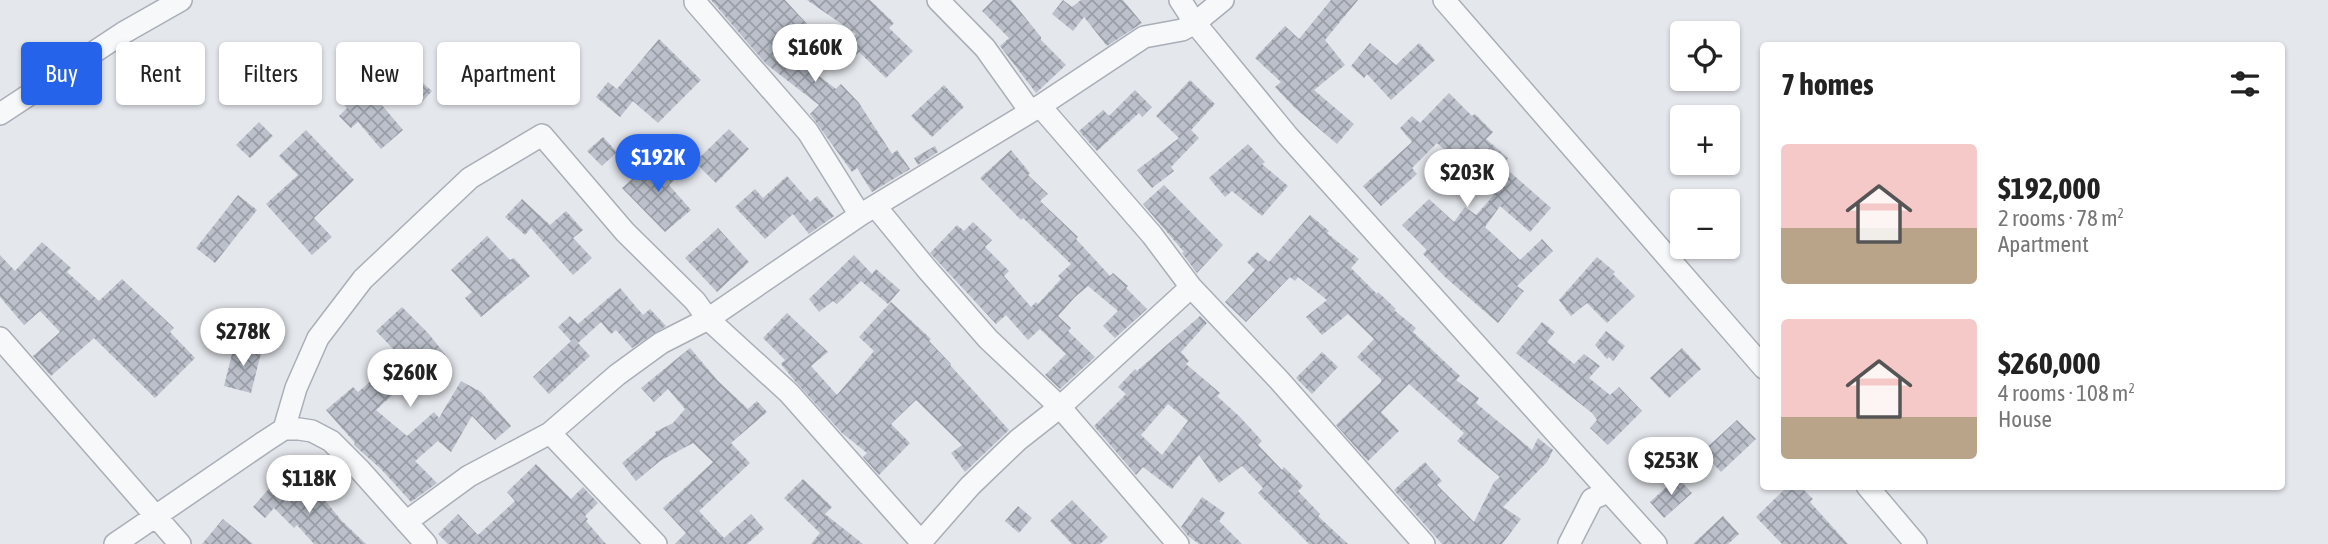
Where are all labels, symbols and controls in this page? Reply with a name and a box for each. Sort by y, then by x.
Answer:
map controls [1670,21,1740,259]
button: locate [1670,21,1740,91]
pin: $160K [766,24,864,84]
text: $160K [788,34,842,60]
chip: Buy [21,42,102,105]
chip: Rent [116,42,205,105]
chip: Filters [219,42,322,105]
chip: New [336,42,423,105]
chip: Apartment [437,42,580,105]
icon: filters [2226,65,2264,103]
text: 7 homes [1781,67,1874,101]
button: + [1670,105,1740,175]
pin: $192K [609,134,707,194]
text: $192K [631,144,685,170]
pin: $203K [1418,150,1516,209]
text: $203K [1440,159,1494,185]
text: $192,000 [1998,171,2101,205]
icon: home [1837,172,1921,256]
button: − [1670,189,1740,259]
text: 2 rooms · 78 m² [1998,205,2124,231]
text: Apartment [1998,231,2089,257]
pin: $278K [194,308,292,368]
text: $278K [216,318,270,344]
text: $260,000 [1998,346,2101,380]
icon: home [1837,347,1921,431]
pin: $260K [361,350,459,409]
text: $260K [383,359,437,385]
text: 4 rooms · 108 m² [1998,380,2135,406]
text: House [1998,406,2052,432]
pin: $253K [1622,438,1720,497]
text: $253K [1644,447,1698,473]
pin: $118K [260,456,358,515]
text: $118K [282,465,336,491]

